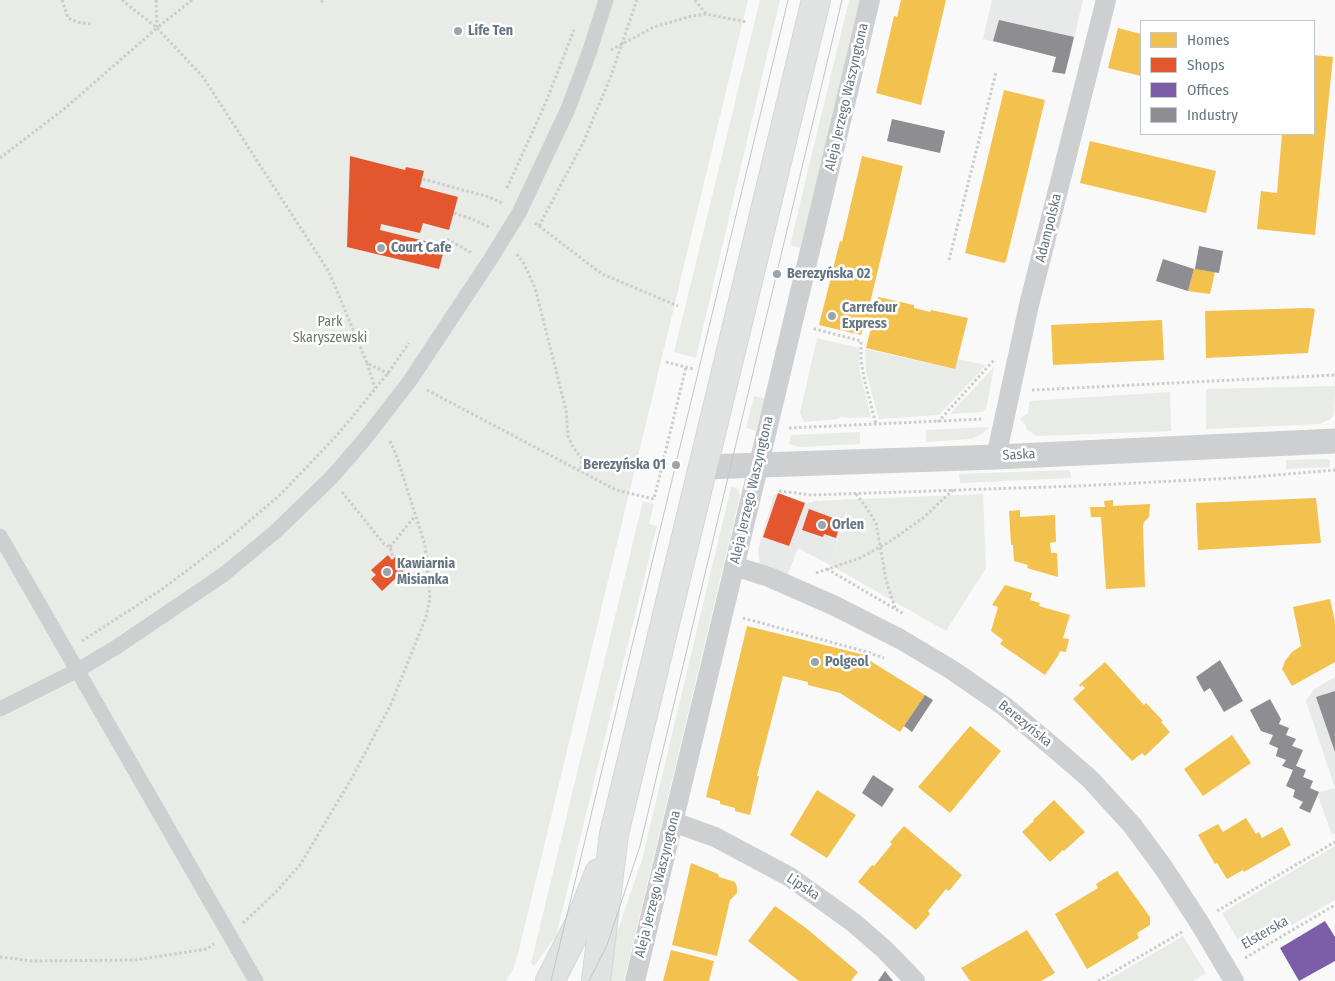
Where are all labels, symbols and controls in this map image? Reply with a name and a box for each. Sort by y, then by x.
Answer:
legend [1140,20,1315,135]
street label: Aleja Jerzego Waszyngtona [822,22,872,172]
place label: Life Ten [468,23,513,39]
marker: Life Ten [452,25,464,37]
text: Homes [1187,31,1229,49]
text: Shops [1187,56,1225,74]
text: Offices [1187,81,1229,99]
text: Industry [1187,106,1238,124]
street label: Adampolska [1032,192,1066,264]
place label: Court Cafe [391,240,451,256]
marker: Court Cafe [375,242,387,254]
place label: Berezyńska 02 [787,266,870,282]
marker: Berezyńska 02 [771,268,783,280]
place label: Carrefour Express [842,300,897,332]
marker: Carrefour Express [826,310,838,322]
park label: Park Skaryszewski [293,314,367,347]
street label: Aleja Jerzego Waszyngtona [727,415,777,565]
street label: Saska [1002,446,1036,464]
place label: Berezyńska 01 [583,457,666,473]
marker: Berezyńska 01 [670,459,682,471]
place label: Orlen [832,517,864,533]
marker: Orlen [816,519,828,531]
place label: Kawiarnia Misianka [397,556,455,588]
marker: Kawiarnia Misianka [381,566,393,578]
place label: Polgeol [825,654,869,670]
marker: Polgeol [809,656,821,668]
street label: Berezyńska [995,697,1055,751]
street label: Aleja Jerzego Waszyngtona [632,809,684,959]
street label: Lipska [783,870,823,904]
street label: Elsterska [1239,913,1291,953]

